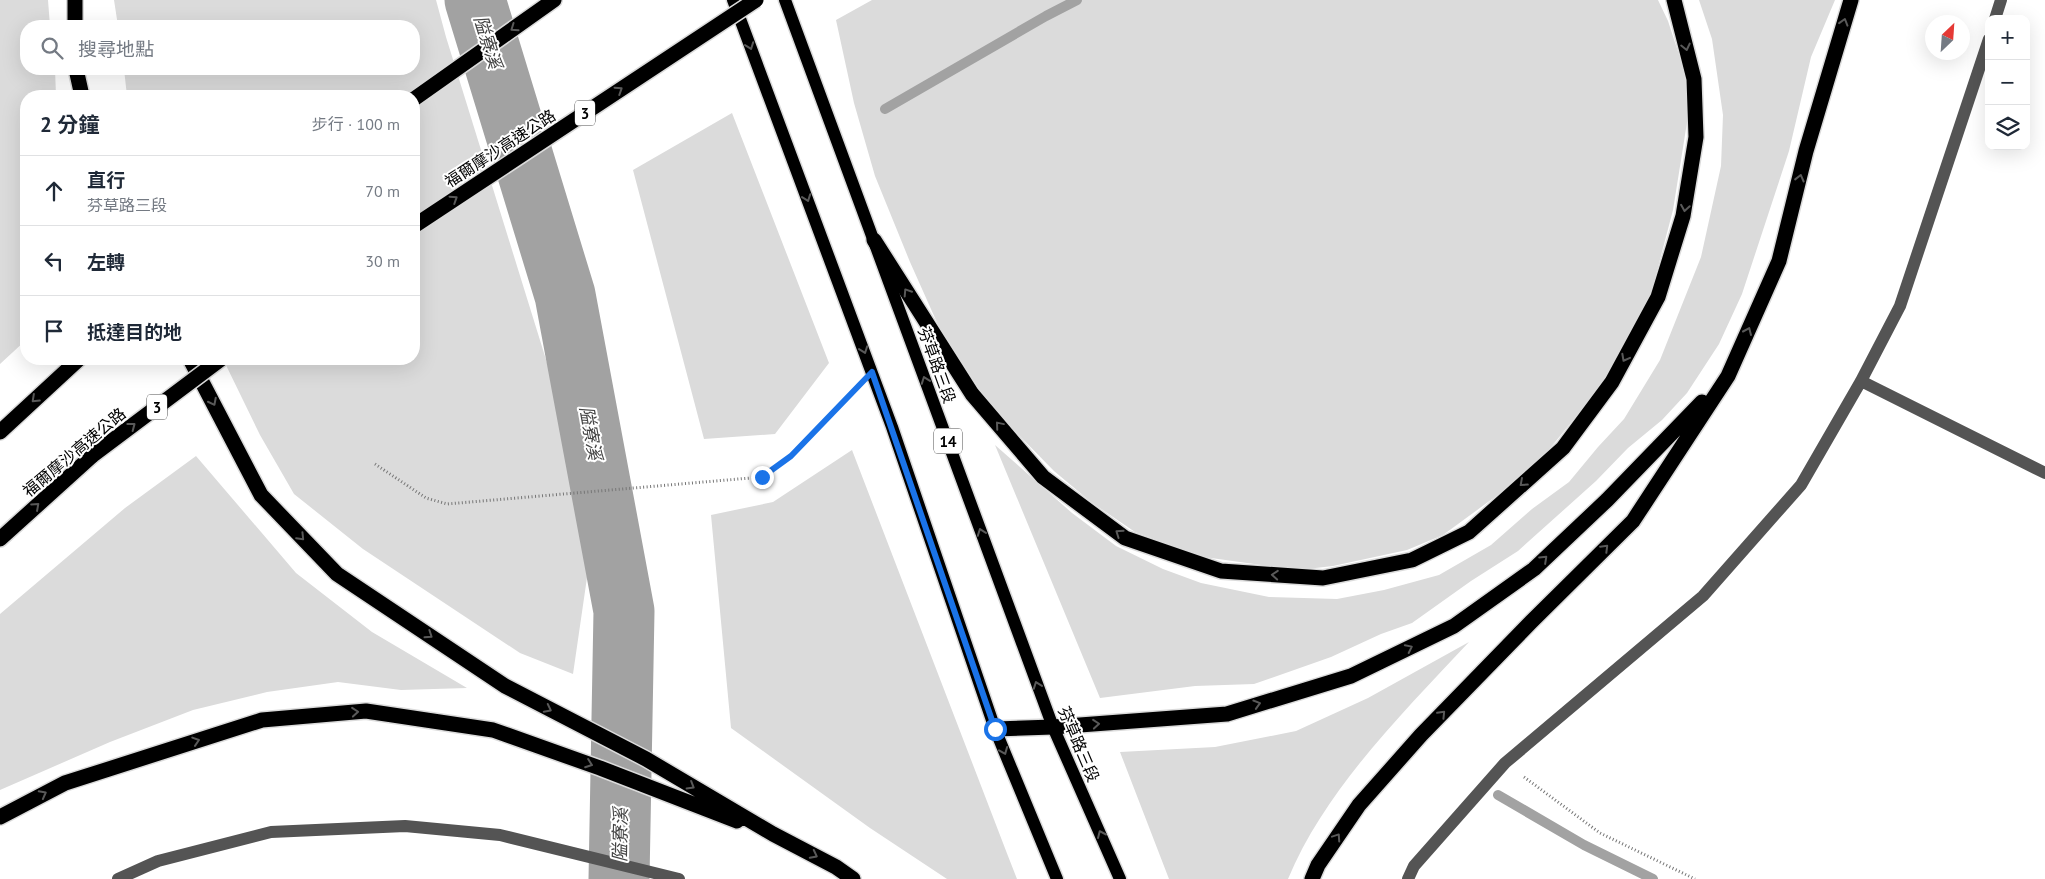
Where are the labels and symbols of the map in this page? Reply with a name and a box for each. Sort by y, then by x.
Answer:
water label: 隘寮溪 [469,13,508,74]
north arrow [1925,15,1970,60]
one-way arrow [1839,18,1849,26]
one-way arrow [510,22,520,31]
one-way arrow [744,41,754,49]
one-way arrow [1680,43,1691,52]
one-way arrow [614,87,623,97]
road number: 3 [575,100,595,126]
street label: 福爾摩沙高速公路 [441,105,559,191]
one-way arrow [1794,173,1805,182]
one-way arrow [801,193,811,202]
one-way arrow [449,196,458,205]
one-way arrow [1680,203,1690,212]
one-way arrow [904,288,913,297]
street label: 芬草路三段 [914,324,960,406]
one-way arrow [1741,327,1752,336]
one-way arrow [858,345,868,354]
one-way arrow [1621,353,1631,362]
one-way arrow [921,376,931,385]
one-way arrow [32,393,41,402]
road number: 3 [147,394,167,420]
one-way arrow [207,397,217,406]
street label: 福爾摩沙高速公路 [19,403,129,501]
water label: 隘寮溪 [575,404,608,465]
one-way arrow [996,422,1005,431]
one-way arrow [126,423,135,431]
road number: 14 [934,428,962,454]
route end [751,466,774,489]
one-way arrow [1520,477,1529,486]
one-way arrow [30,503,39,512]
one-way arrow [977,528,987,537]
one-way arrow [1115,530,1125,539]
one-way arrow [295,531,304,540]
one-way arrow [1600,545,1609,554]
one-way arrow [1539,556,1548,565]
one-way arrow [1270,569,1278,580]
one-way arrow [423,629,432,639]
one-way arrow [1404,644,1413,654]
one-way arrow [1033,681,1044,690]
one-way arrow [1252,700,1261,710]
one-way arrow [543,703,552,713]
street label: 芬草路三段 [1054,703,1104,785]
one-way arrow [351,707,359,718]
one-way arrow [1436,711,1445,720]
route start [984,718,1007,741]
one-way arrow [1092,719,1100,730]
one-way arrow [192,737,200,747]
one-way arrow [998,746,1009,755]
one-way arrow [584,758,592,768]
one-way arrow [686,779,695,789]
one-way arrow [38,790,47,800]
water label: 隘寮溪 [608,805,632,862]
one-way arrow [1096,830,1107,839]
one-way arrow [1331,834,1340,843]
one-way arrow [809,849,818,859]

